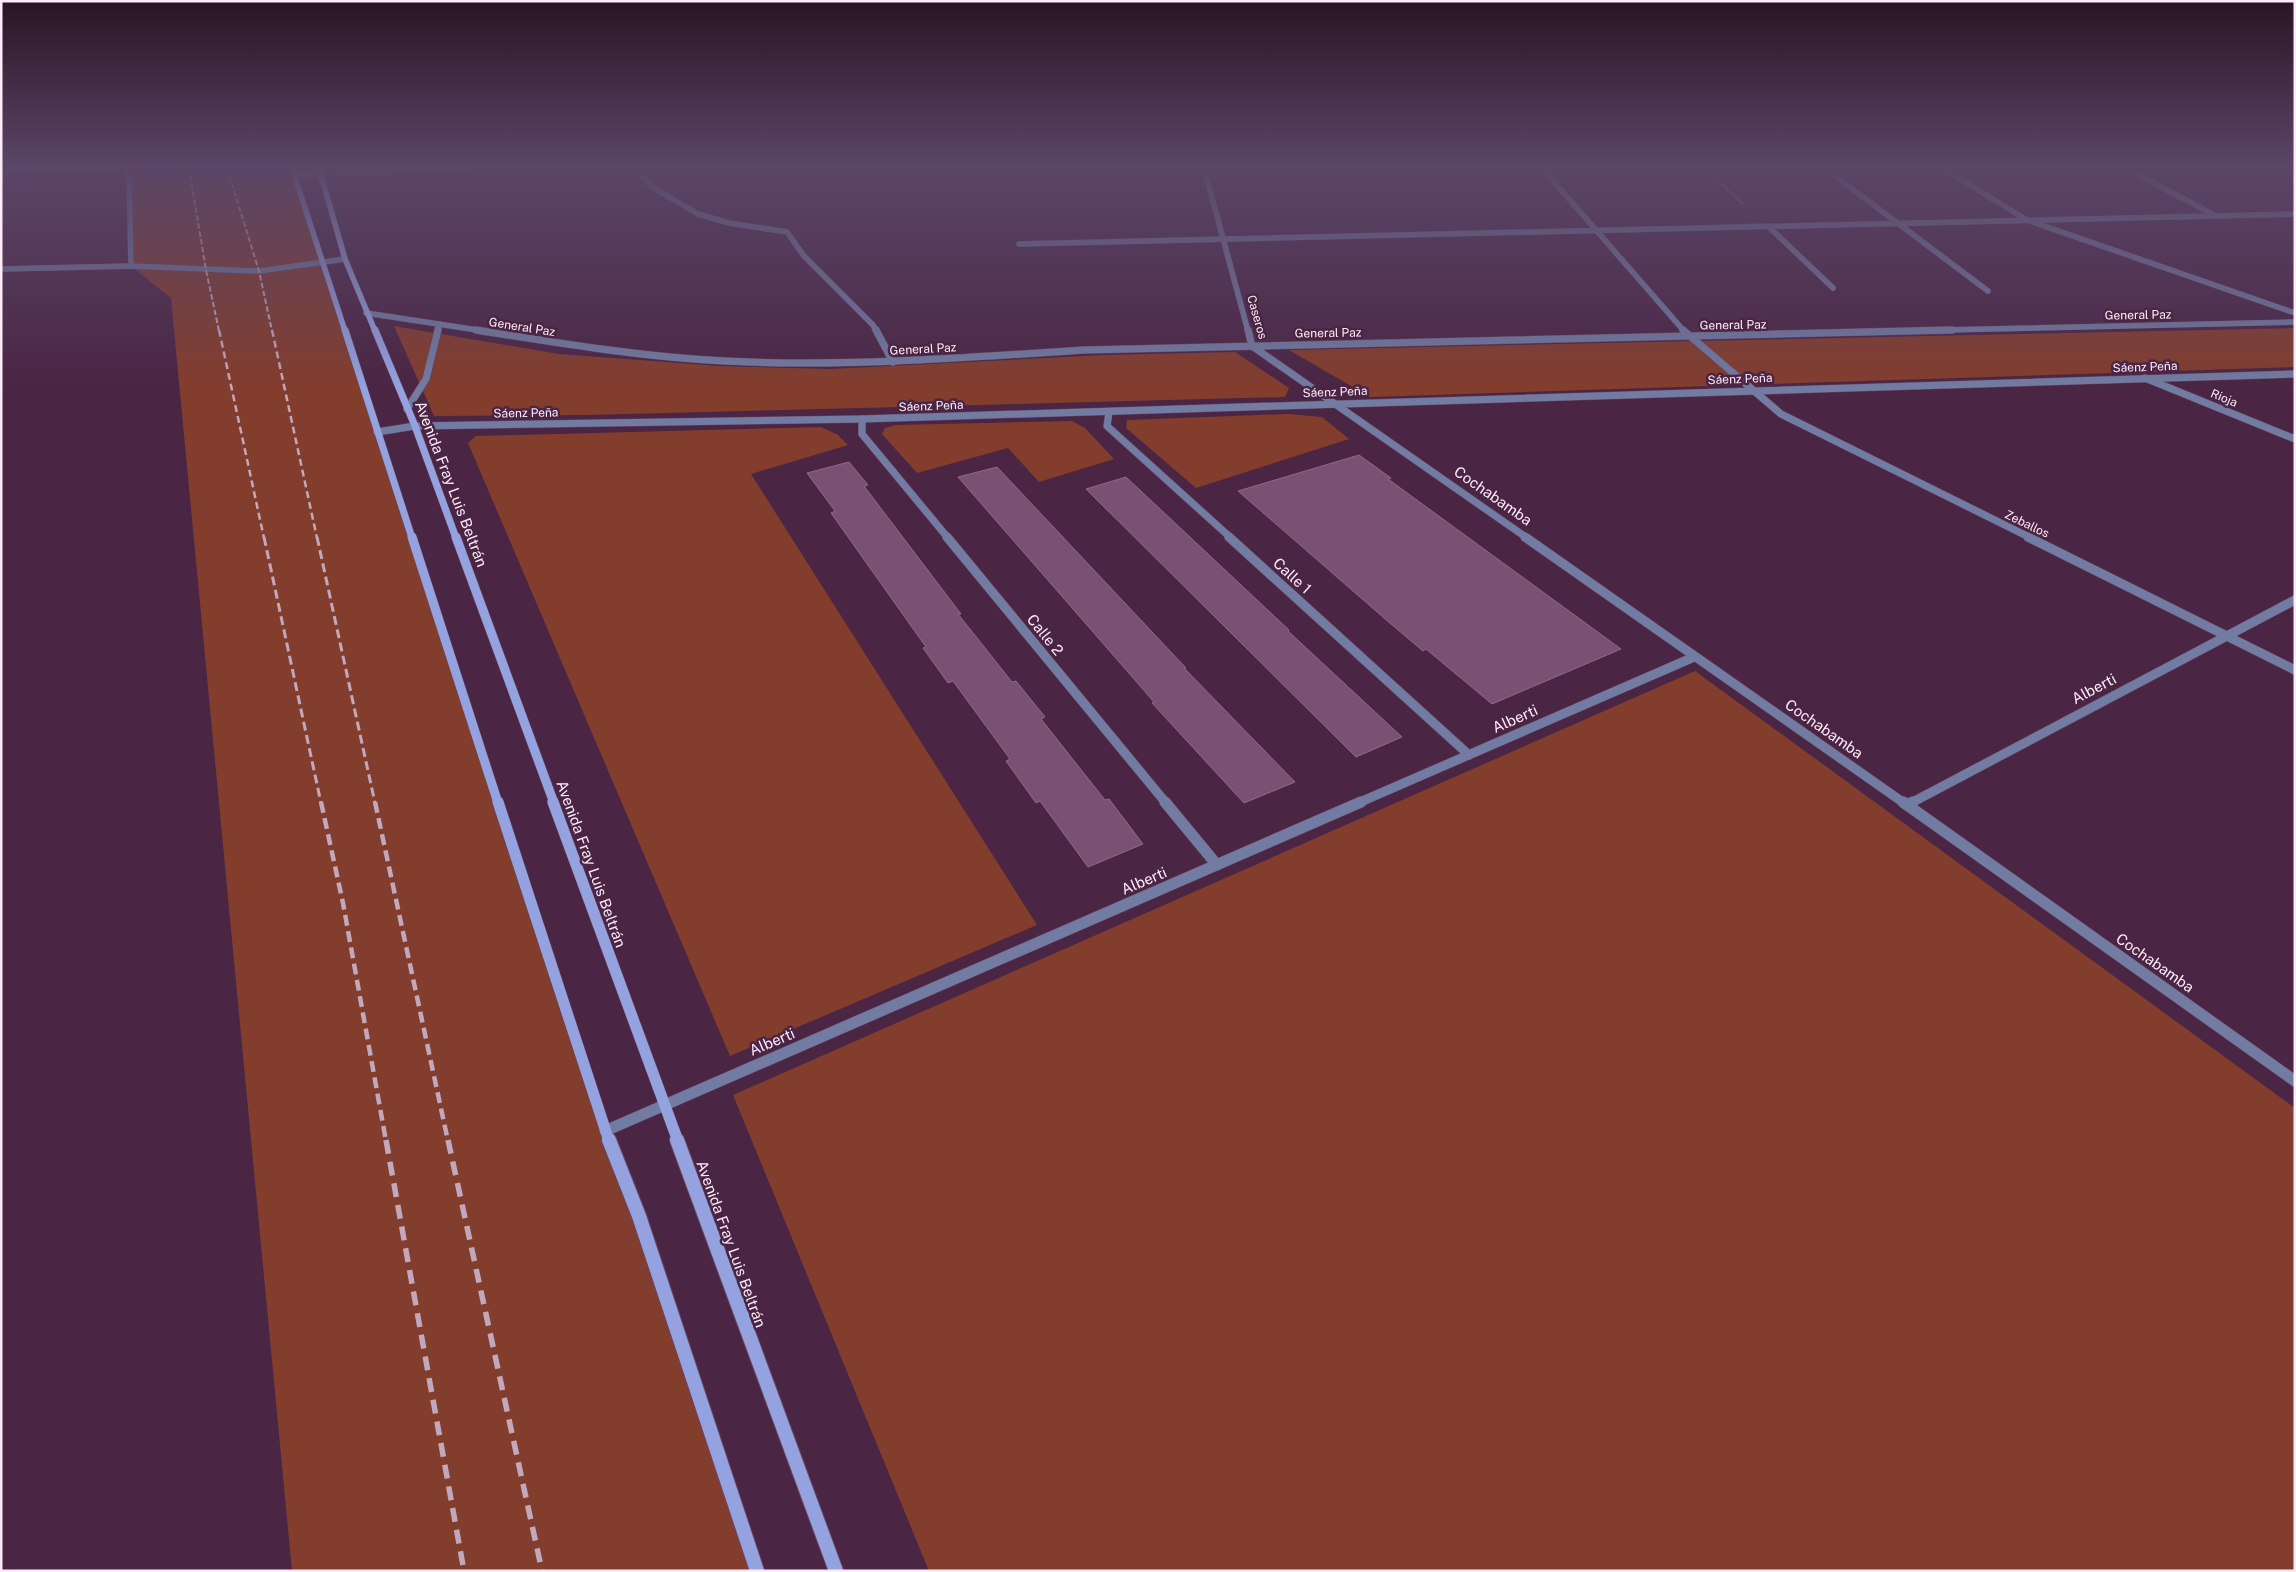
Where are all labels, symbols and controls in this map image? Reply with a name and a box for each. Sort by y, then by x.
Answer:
street label: Caseros [1244,293,1270,341]
street label: General Paz [2104,307,2172,323]
street label: General Paz [488,315,556,339]
street label: General Paz [1699,317,1767,333]
street label: General Paz [1294,325,1362,341]
street label: General Paz [889,340,957,358]
street label: Sáenz Peña [2112,359,2178,375]
street label: Sáenz Peña [1707,371,1773,387]
street label: Sáenz Peña [1302,384,1368,400]
street label: Rioja [2209,386,2239,410]
street label: Avenida Fray Luis Beltrán [412,398,491,569]
street label: Sáenz Peña [898,398,964,414]
street label: Sáenz Peña [493,405,559,421]
street label: Cochabamba [1451,463,1535,529]
street label: Zeballos [2003,507,2051,541]
street label: Calle 1 [1270,554,1315,597]
street label: Calle 2 [1024,611,1067,659]
street label: Alberti [2069,670,2119,707]
street label: Cochabamba [1782,696,1866,762]
street label: Alberti [1490,701,1540,736]
street label: Avenida Fray Luis Beltrán [553,778,630,950]
street label: Alberti [1118,863,1169,898]
street label: Cochabamba [2113,930,2197,996]
street label: Alberti [746,1024,797,1059]
street label: Avenida Fray Luis Beltrán [693,1158,770,1330]

